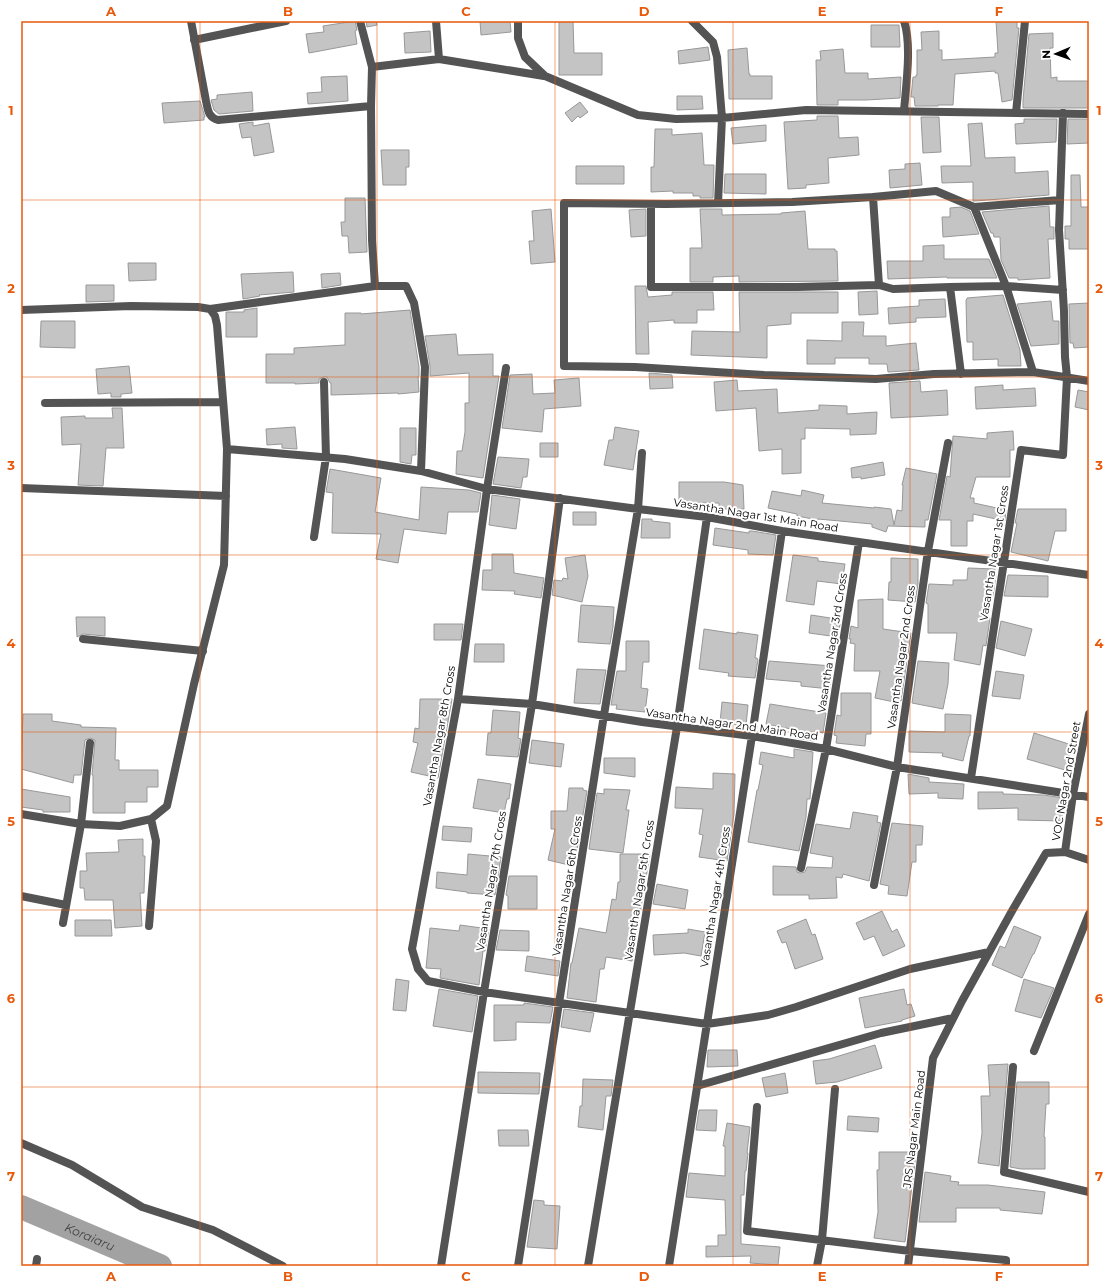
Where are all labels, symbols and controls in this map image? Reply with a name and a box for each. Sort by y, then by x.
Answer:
text: A [105,3,117,19]
text: B [283,3,293,19]
text: C [461,3,471,19]
text: D [639,3,650,19]
text: E [818,3,827,19]
text: F [995,3,1003,19]
north arrow [1036,34,1076,74]
text: N [1039,50,1053,59]
text: 1 [8,102,14,118]
text: 1 [1096,102,1102,118]
text: 2 [7,280,15,296]
text: 2 [1095,280,1103,296]
text: 3 [6,457,15,473]
text: 3 [1094,457,1103,473]
street label: Vasantha Nagar 1st Cross [976,483,1012,622]
street label: Vasantha Nagar 1st Main Road [673,495,839,535]
street label: Vasantha Nagar 3rd Cross [814,571,850,714]
street label: Vasantha Nagar 2nd Cross [884,584,918,730]
text: 4 [7,635,16,651]
text: 4 [1095,635,1104,651]
street label: Vasantha Nagar 8th Cross [420,664,458,807]
street label: Vasantha Nagar 2nd Main Road [645,705,819,743]
street label: VOC Nagar 2nd Street [1049,719,1084,842]
street label: Vasantha Nagar 7th Cross [473,809,509,952]
text: 5 [7,813,15,829]
text: 5 [1095,813,1103,829]
street label: Vasantha Nagar 6th Cross [549,814,585,957]
street label: Vasantha Nagar 5th Cross [621,818,657,961]
street label: Vasantha Nagar 4th Cross [697,825,733,969]
text: 6 [7,990,16,1006]
text: 6 [1095,990,1104,1006]
street label: JRS Nagar Main Road [900,1069,928,1190]
text: 7 [7,1168,15,1184]
text: 7 [1095,1168,1103,1184]
water label: Koraiaru [63,1219,117,1254]
text: A [105,1268,117,1284]
text: B [283,1268,293,1284]
text: C [461,1268,471,1284]
text: D [639,1268,650,1284]
text: E [818,1268,827,1284]
text: F [995,1268,1003,1284]

